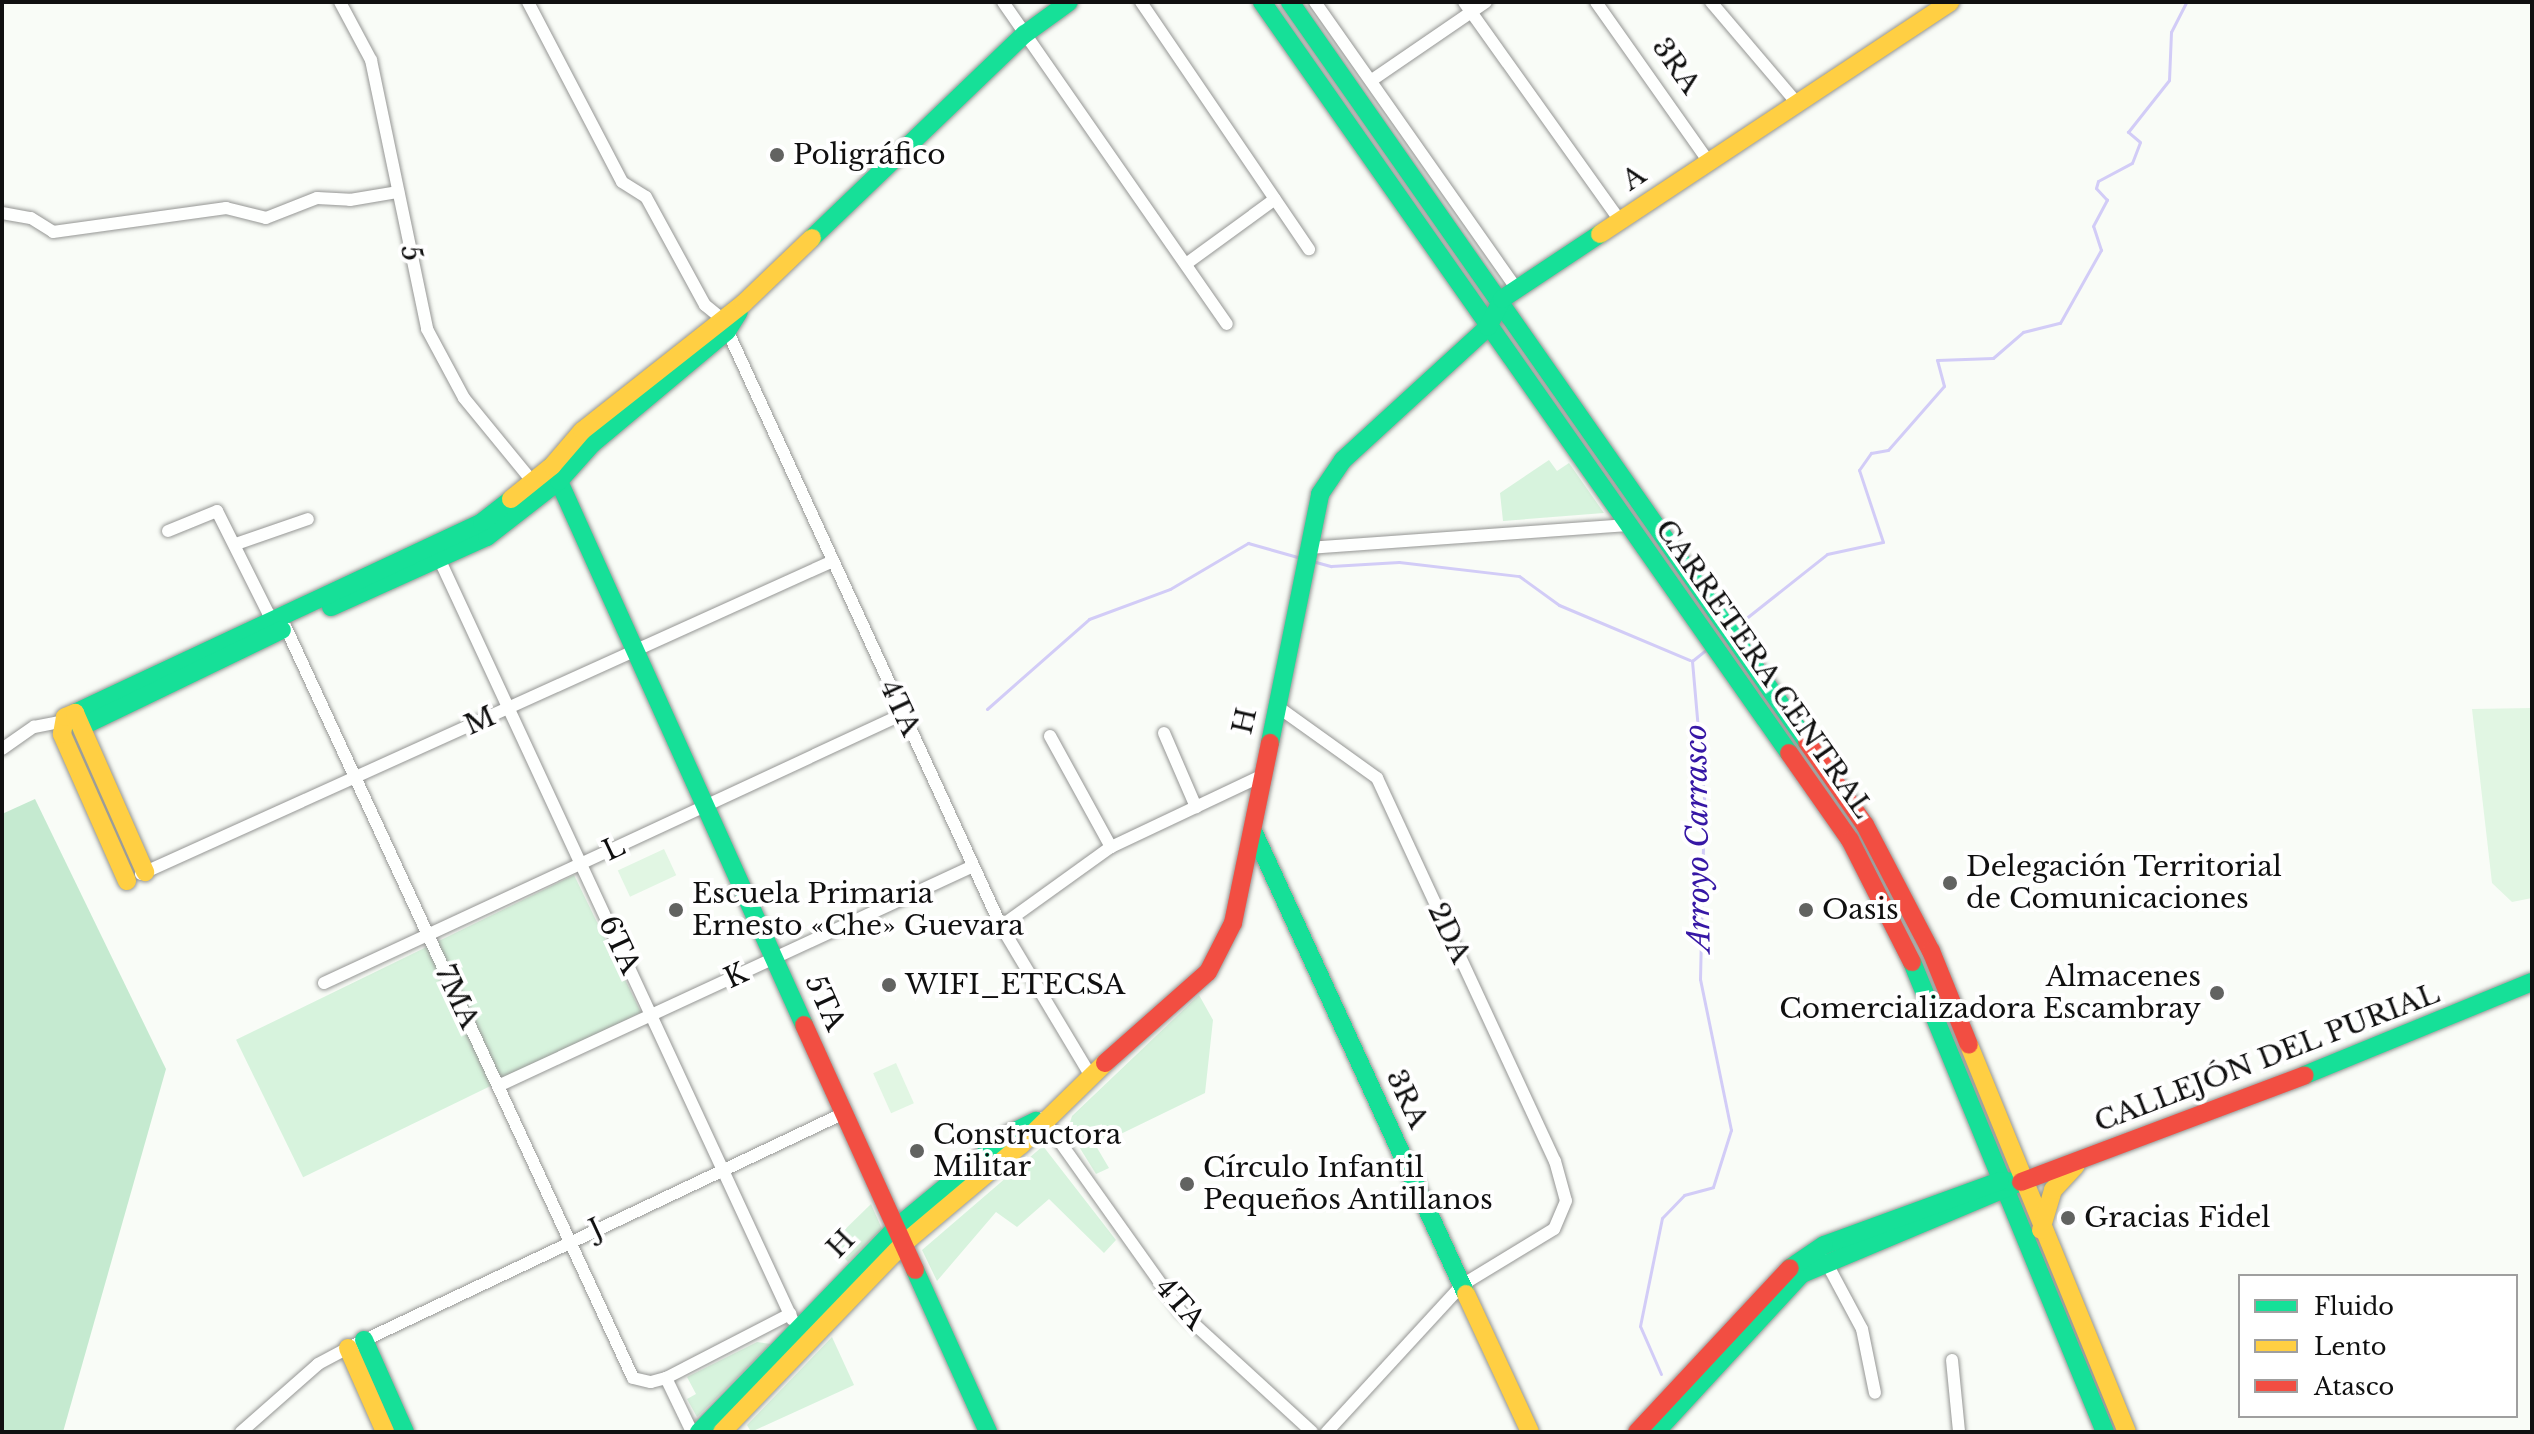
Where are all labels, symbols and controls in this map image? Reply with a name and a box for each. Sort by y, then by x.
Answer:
street label: 3RA [1645,31,1707,101]
place label: Poligráfico [793,138,946,172]
marker: Poligráfico [768,146,786,164]
street label: A [1616,158,1652,198]
street label: 5 [393,242,429,264]
street label: CARRETERA CENTRAL [1648,513,1880,825]
street label: 4TA [873,675,927,741]
street label: M [459,699,501,743]
street label: H [1226,705,1264,737]
water label: Arroyo Carrasco [1678,724,1718,952]
street label: L [598,829,630,869]
place label: Delegación Territorial de Comunicaciones [1966,850,2283,916]
marker: Delegación Territorial de Comunicaciones [1941,874,1959,892]
place label: Escuela Primaria Ernesto «Che» Guevara [692,877,1024,943]
place label: Oasis [1822,893,1899,927]
street label: 2DA [1420,897,1478,969]
marker: Escuela Primaria Ernesto «Che» Guevara [667,901,685,919]
marker: Oasis [1797,901,1815,919]
street label: 6TA [591,911,647,979]
street label: K [719,956,753,996]
street label: 7MA [428,960,486,1034]
place label: Almacenes Comercializadora Escambray [1779,960,2201,1026]
place label: WIFI_ETECSA [905,968,1125,1002]
street label: 5TA [798,970,852,1036]
marker: WIFI_ETECSA [880,976,898,994]
street label: CALLEJÓN DEL PURIAL [2089,976,2445,1140]
marker: Almacenes Comercializadora Escambray [2208,984,2226,1002]
street label: 3RA [1379,1064,1435,1134]
place label: Constructora Militar [933,1118,1121,1184]
marker: Constructora Militar [908,1142,926,1160]
place label: Círculo Infantil Pequeños Antillanos [1203,1151,1494,1217]
marker: Círculo Infantil Pequeños Antillanos [1178,1175,1196,1193]
place label: Gracias Fidel [2084,1201,2270,1235]
marker: Gracias Fidel [2059,1209,2077,1227]
street label: J [584,1211,608,1247]
street label: H [820,1223,862,1265]
street label: 4TA [1148,1271,1212,1337]
legend [2238,1274,2518,1418]
text: Fluido [2314,1292,2394,1321]
text: Lento [2314,1332,2387,1361]
text: Atasco [2314,1372,2394,1401]

